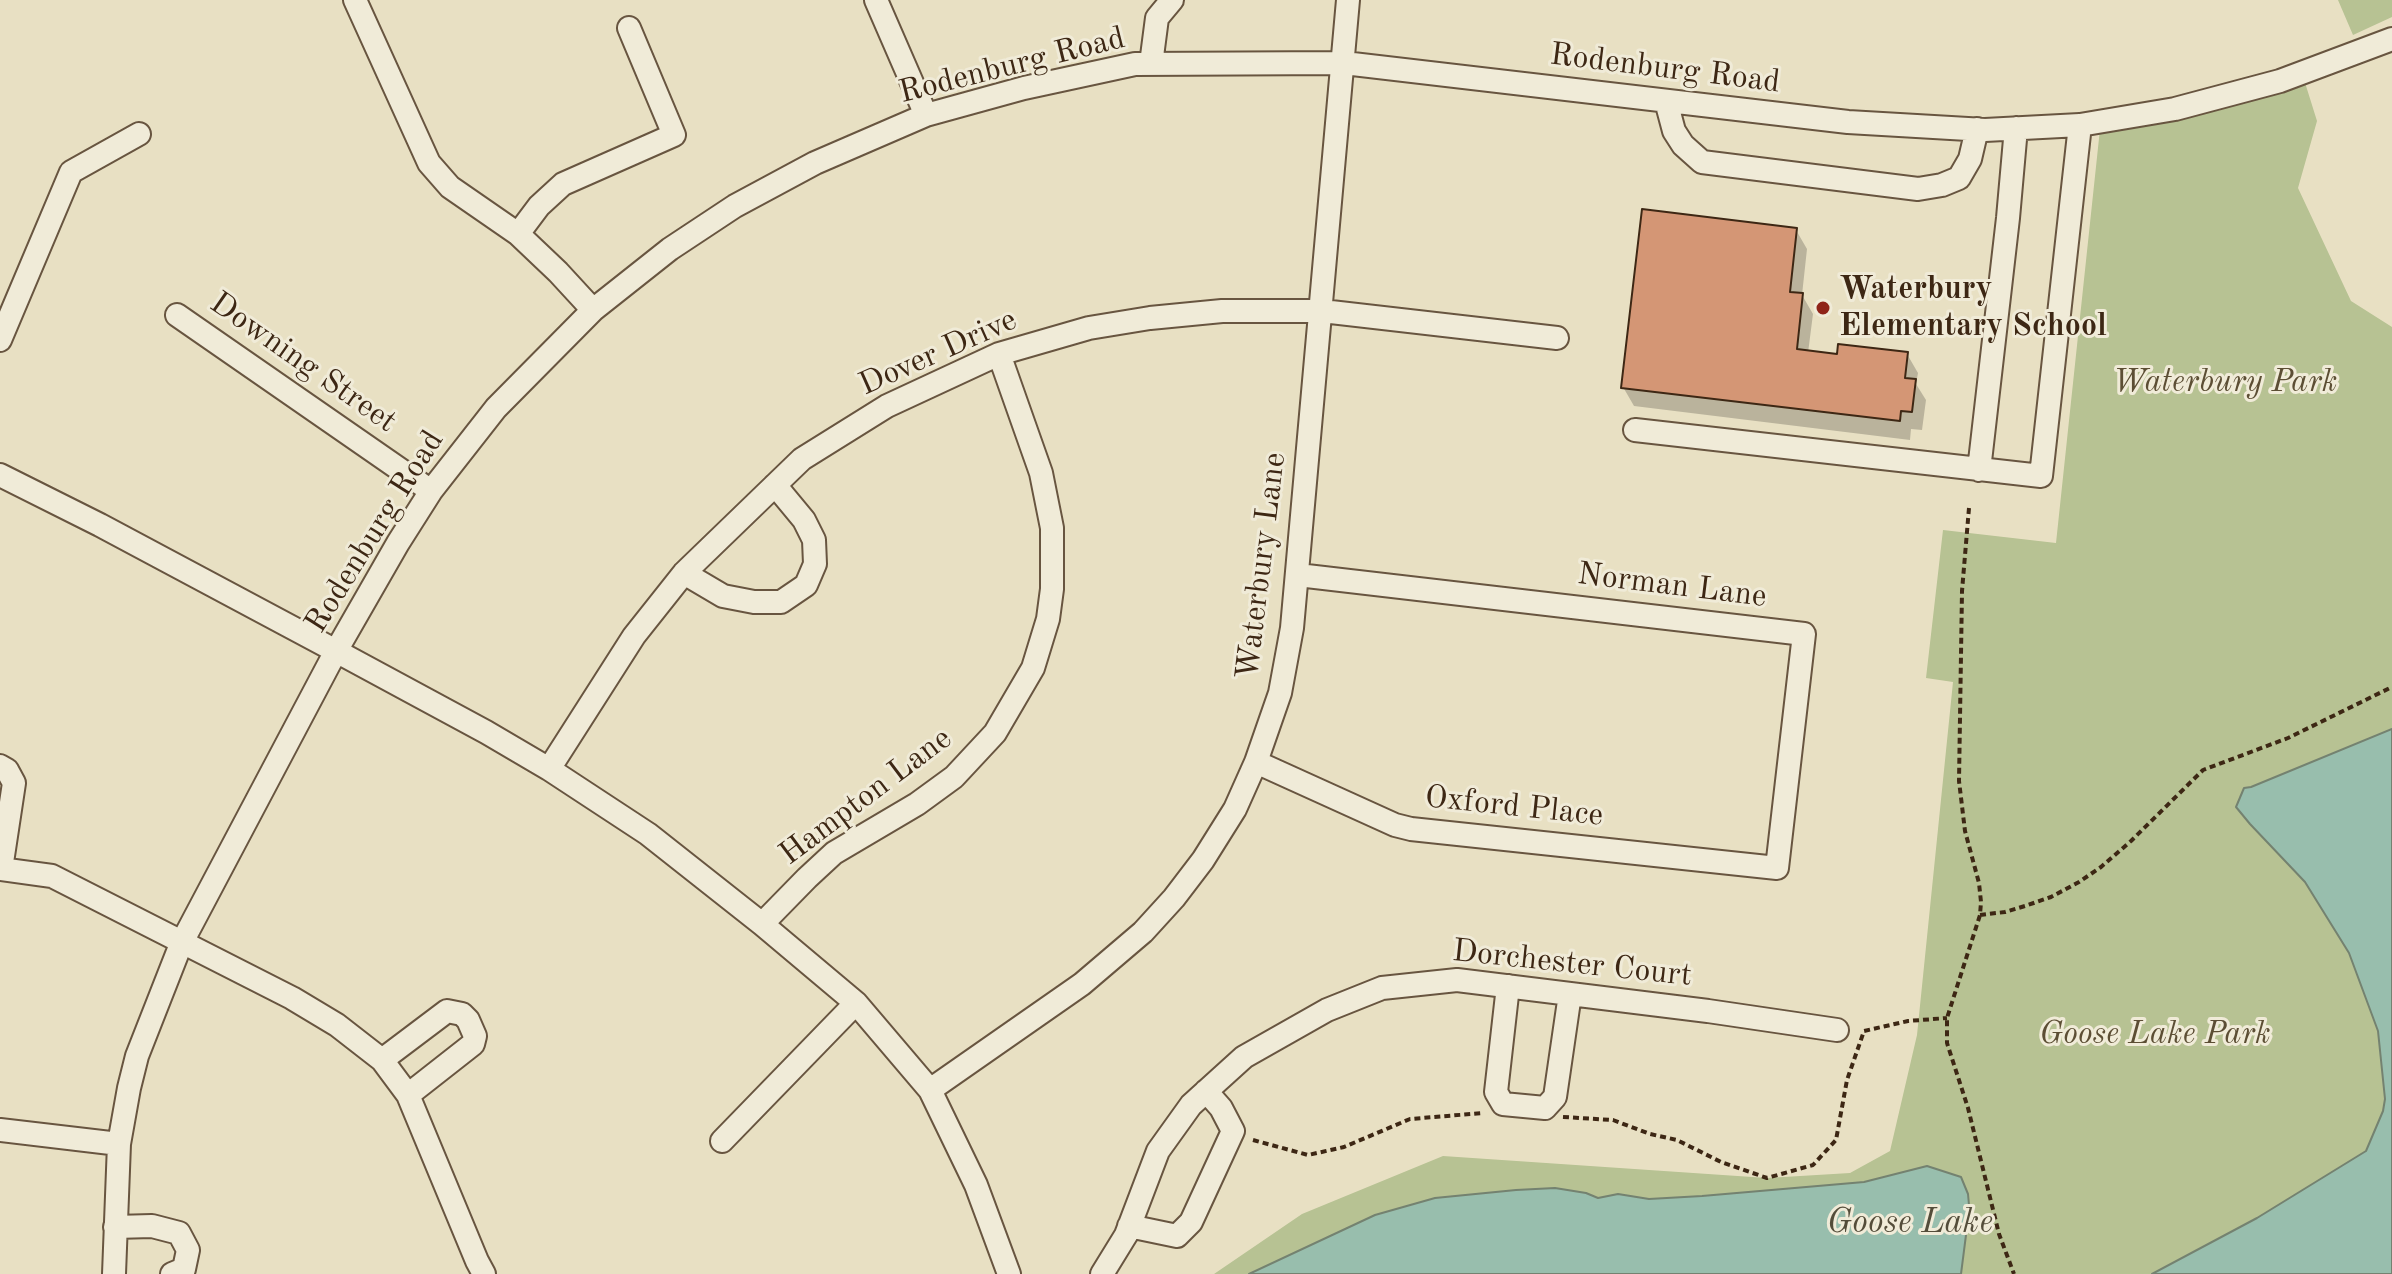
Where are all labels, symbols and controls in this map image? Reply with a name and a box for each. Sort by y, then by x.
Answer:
street label: Rodenburg Road [895,19,1129,113]
street label: Rodenburg Road [1548,36,1782,102]
place label: Waterbury Elementary School [1839,271,2107,346]
street label: Downing Street [202,284,404,442]
marker: Waterbury Elementary School [1814,299,1832,317]
street label: Dover Drive [853,301,1023,405]
park label: Waterbury Park [2112,364,2338,402]
street label: Rodenburg Road [297,424,453,640]
street label: Waterbury Lane [1229,450,1295,682]
street label: Norman Lane [1575,555,1769,617]
street label: Hampton Lane [772,720,960,874]
street label: Oxford Place [1423,779,1605,835]
street label: Dorchester Court [1450,932,1694,996]
park label: Goose Lake Park [2039,1016,2271,1054]
water label: Goose Lake [1827,1203,1993,1243]

